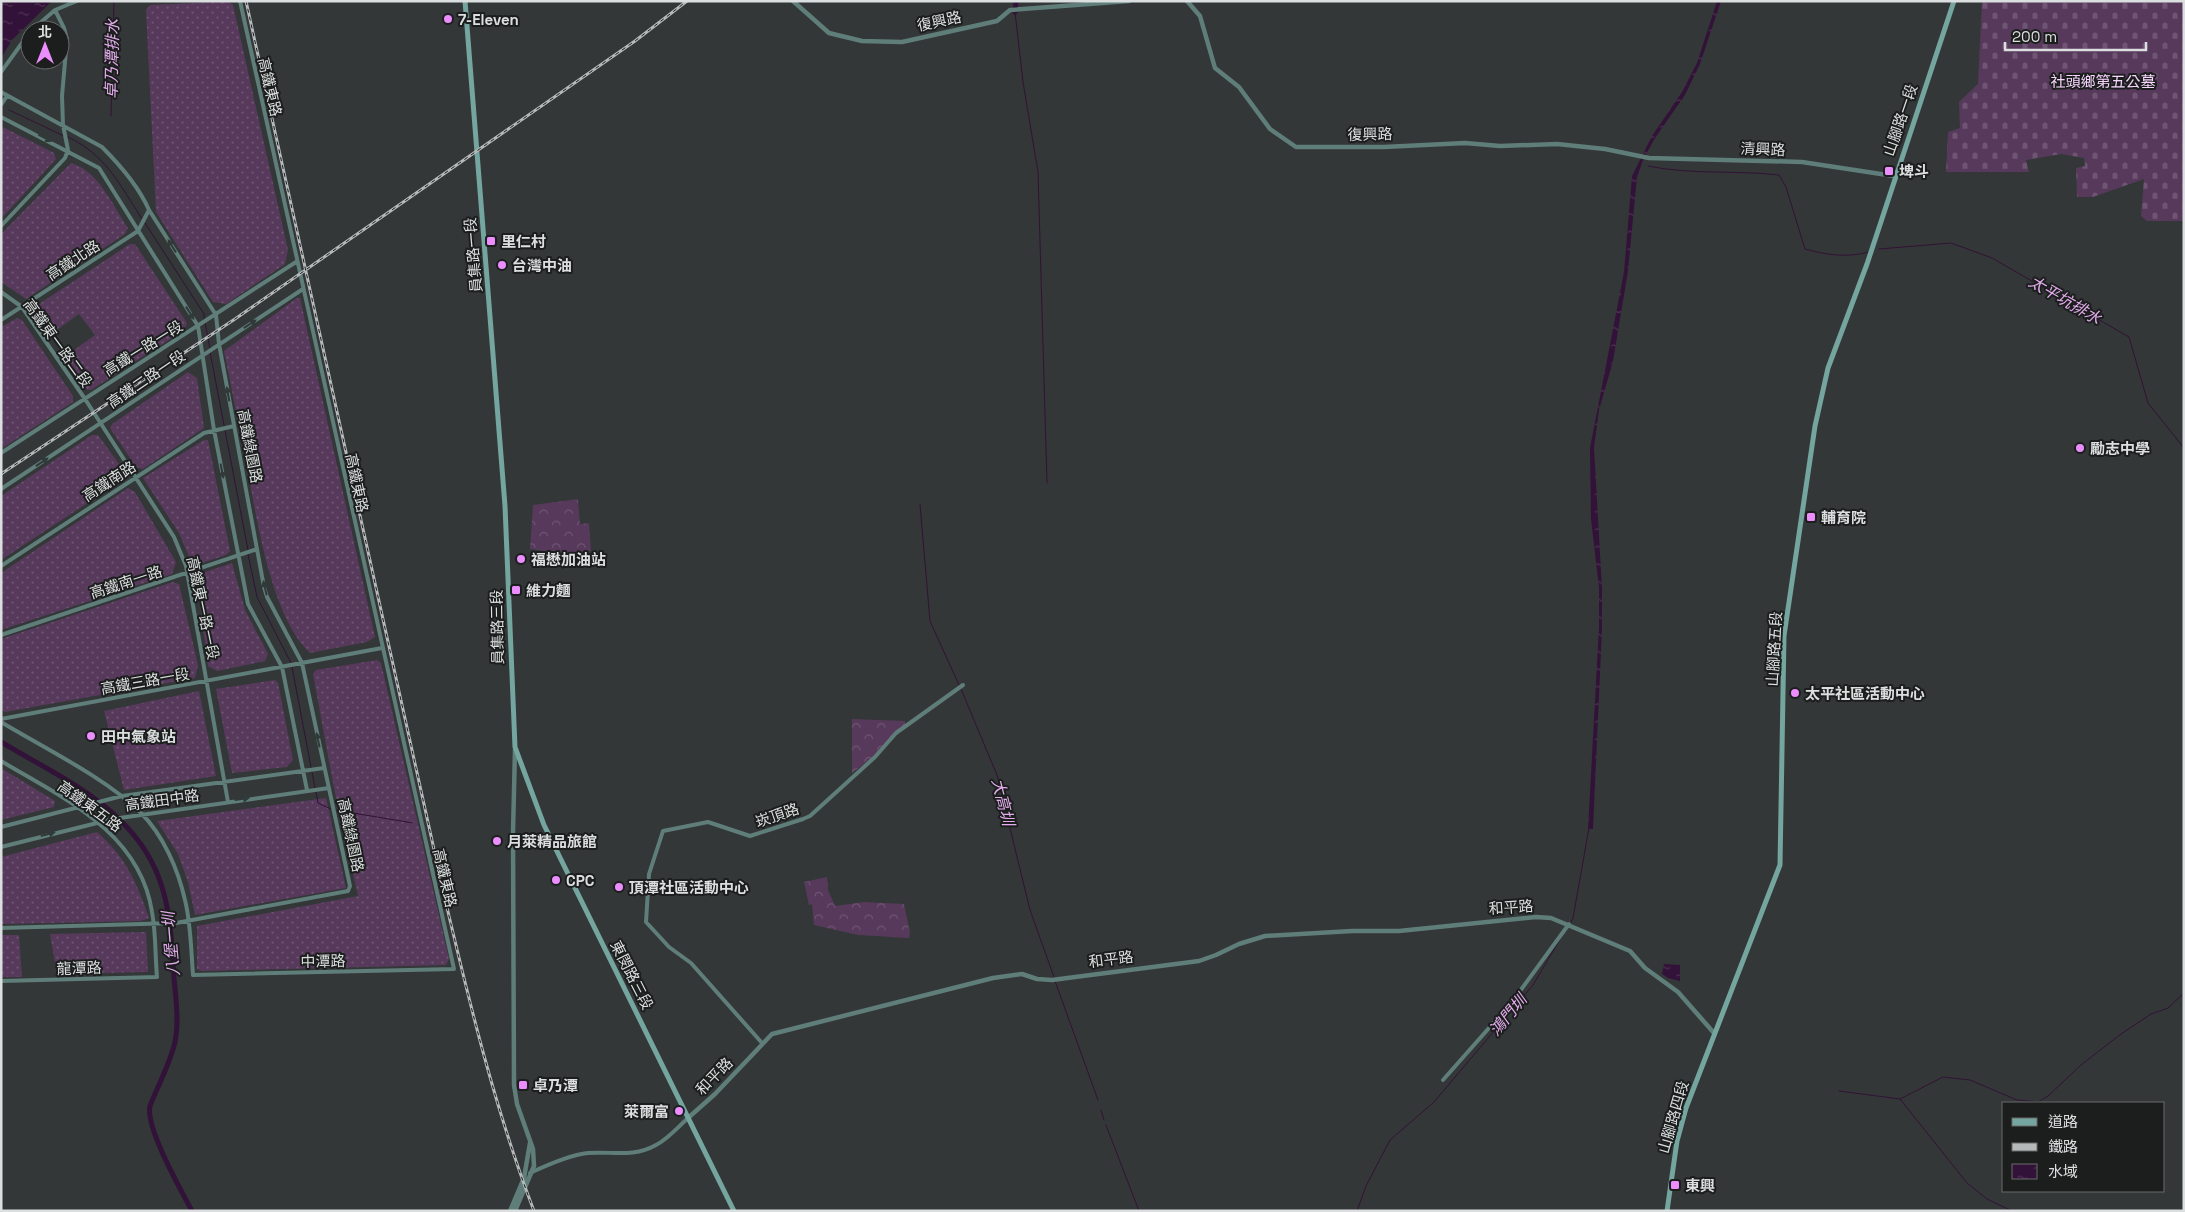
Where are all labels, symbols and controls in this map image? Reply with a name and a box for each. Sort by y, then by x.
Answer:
street label: 復興路 [915,7,963,35]
place label: 7-Eleven [458,10,519,29]
marker: 7-Eleven [442,13,454,25]
water label: 卓乃潭排水 [101,18,123,99]
north arrow [20,20,70,70]
scale bar [2005,20,2146,52]
text: 北 [38,23,52,41]
text: 200 m [2012,27,2057,46]
street label: 高鐵東路 [254,56,286,118]
park label: 社頭鄉第五公墓 [2050,72,2156,91]
street label: 山腳路一段 [1879,81,1921,159]
street label: 復興路 [1347,124,1393,144]
one-way arrow [38,134,52,142]
street label: 清興路 [1740,139,1786,159]
place label: 埤斗 [1899,162,1929,181]
marker: 埤斗 [1883,165,1895,177]
street label: 員集路一段 [460,217,486,293]
place label: 里仁村 [501,232,546,251]
marker: 里仁村 [485,235,497,247]
street label: 高鐵北路 [43,236,103,284]
one-way arrow [167,239,177,253]
place label: 台灣中油 [512,256,572,275]
marker: 台灣中油 [496,259,508,271]
water label: 太平坑排水 [2025,271,2106,330]
street label: 高鐵東一路二段 [19,295,97,391]
one-way arrow [185,306,194,319]
street label: 高鐵一路一段 [100,316,186,380]
one-way arrow [243,319,257,328]
street label: 高鐵二路一段 [103,346,189,412]
one-way arrow [224,386,232,402]
street label: 高鐵綠園路 [234,407,266,485]
place label: 勵志中學 [2090,439,2150,458]
marker: 勵志中學 [2074,442,2086,454]
street label: 高鐵東路 [341,452,373,514]
one-way arrow [35,457,49,467]
street label: 高鐵南路 [79,457,139,505]
one-way arrow [218,463,226,479]
place label: 輔育院 [1821,508,1866,527]
marker: 輔育院 [1805,511,1817,523]
place label: 福懋加油站 [531,550,606,569]
marker: 福懋加油站 [515,553,527,565]
street label: 高鐵東一路一段 [183,555,223,661]
street label: 高鐵南一路 [87,561,165,603]
one-way arrow [261,581,269,596]
place label: 維力麵 [526,581,571,600]
marker: 維力麵 [510,584,522,596]
street label: 員集路三段 [487,589,507,665]
street label: 山腳路五段 [1763,611,1785,687]
street label: 高鐵三路一段 [99,664,191,698]
place label: 太平社區活動中心 [1805,684,1925,703]
marker: 太平社區活動中心 [1789,687,1801,699]
place label: 田中氣象站 [101,727,176,746]
marker: 田中氣象站 [85,730,97,742]
one-way arrow [314,733,322,748]
street label: 高鐵東五路 [54,776,126,836]
water label: 大高圳 [987,776,1019,830]
street label: 高鐵田中路 [124,785,200,815]
one-way arrow [235,795,251,803]
street label: 高鐵綠園路 [334,796,368,874]
street label: 崁頂路 [753,799,801,831]
one-way arrow [41,830,56,838]
place label: 月萊精品旅館 [507,832,597,851]
marker: 月萊精品旅館 [491,835,503,847]
street label: 高鐵東路 [429,847,461,909]
place label: CPC [566,871,595,890]
marker: CPC [550,874,562,886]
place label: 頂潭社區活動中心 [629,878,749,897]
marker: 頂潭社區活動中心 [613,881,625,893]
street label: 和平路 [1488,896,1534,918]
water label: 八堡一圳 [158,909,184,977]
street label: 東閔路三段 [607,937,657,1013]
street label: 和平路 [1088,947,1134,971]
street label: 中潭路 [300,951,346,971]
street label: 龍潭路 [56,958,102,978]
water label: 鴻門圳 [1485,988,1533,1040]
street label: 和平路 [692,1053,736,1099]
place label: 卓乃潭 [533,1076,578,1095]
street label: 山腳路四段 [1654,1078,1692,1156]
marker: 卓乃潭 [517,1079,529,1091]
place label: 萊爾富 [624,1102,669,1121]
legend [2002,1102,2165,1192]
marker: 萊爾富 [673,1105,685,1117]
text: 道路 [2048,1112,2078,1131]
text: 鐵路 [2048,1137,2078,1156]
text: 水域 [2048,1162,2078,1181]
place label: 東興 [1685,1176,1715,1195]
marker: 東興 [1669,1179,1681,1191]

